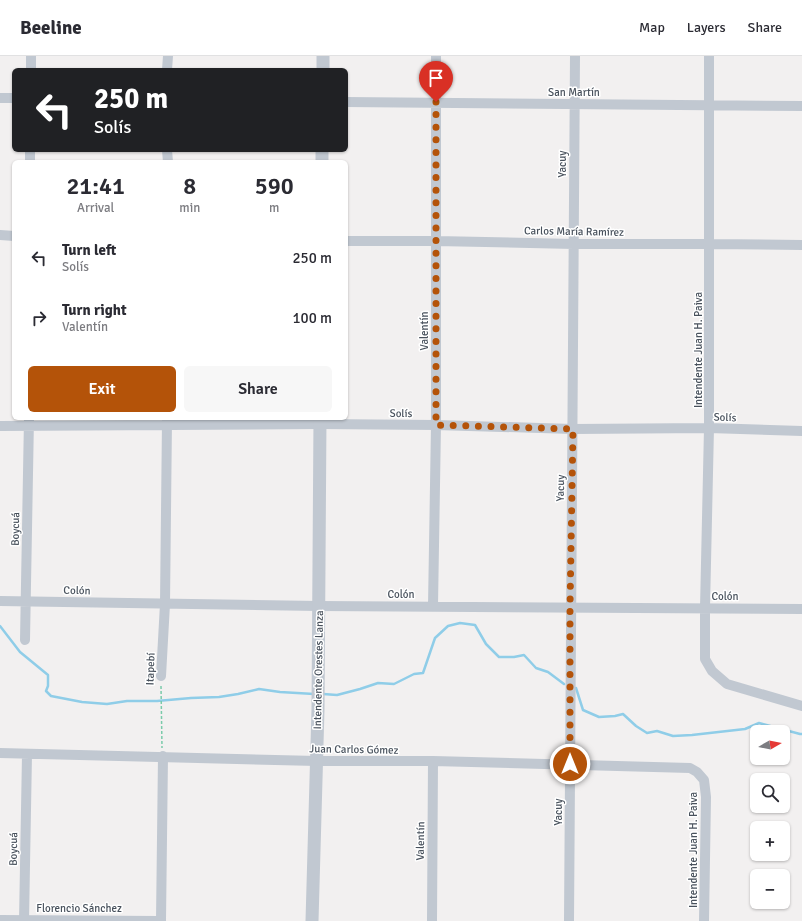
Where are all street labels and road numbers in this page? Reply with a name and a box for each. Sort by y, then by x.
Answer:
street label: San Martín [548,86,600,99]
street label: Yacuy [556,150,569,177]
street label: Carlos María Ramírez [524,224,624,239]
street label: Intendente Juan H. Paiva [692,291,705,408]
street label: Valentín [418,311,431,351]
street label: Solís [389,407,413,420]
street label: Solís [713,411,737,424]
street label: Yacuy [554,474,567,502]
street label: Boycuá [9,511,22,546]
street label: Colón [63,584,91,597]
street label: Colón [387,588,415,601]
street label: Colón [711,590,739,603]
street label: Intendente Orestes Lanza [311,610,326,730]
street label: Itapebí [143,652,158,686]
street label: Juan Carlos Gómez [309,742,399,757]
street label: Intendente Juan H. Paiva [687,791,700,908]
street label: Yacuy [552,798,565,825]
street label: Valentín [414,821,427,861]
street label: Boycuá [7,831,20,866]
street label: Florencio Sánchez [36,902,122,915]

